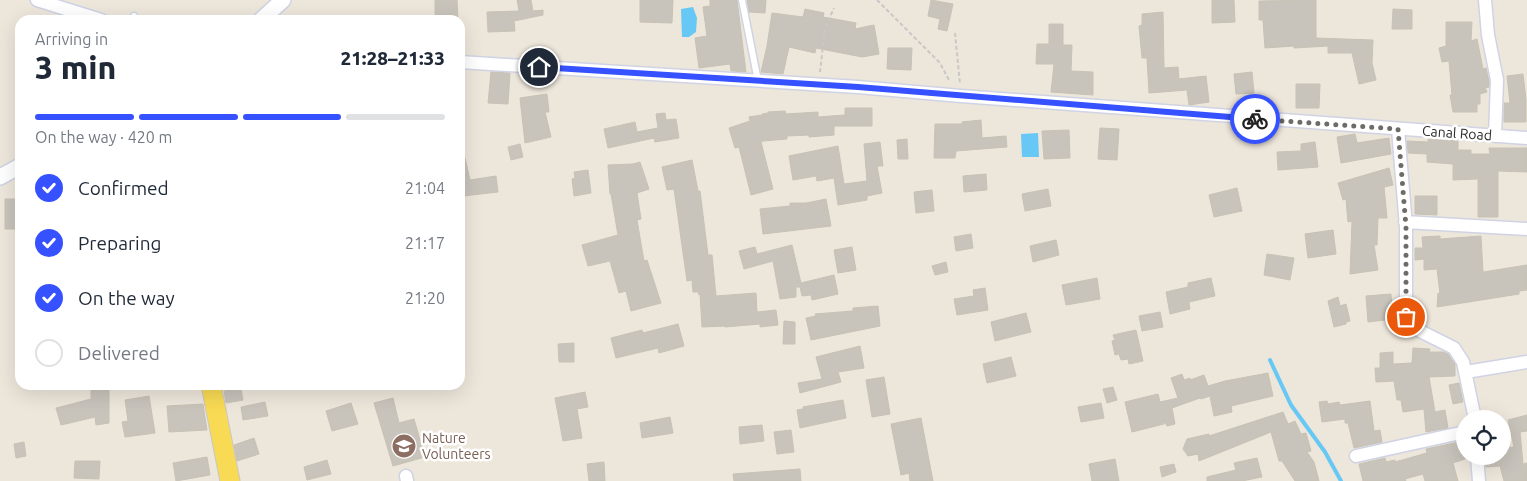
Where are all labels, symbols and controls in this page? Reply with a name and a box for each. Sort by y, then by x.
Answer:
text: Arriving in [35,30,108,48]
pin [518,46,560,88]
text: 21:28–21:33 [340,47,445,69]
text: 3 min [35,49,116,85]
icon: home [525,53,553,81]
courier [1230,94,1280,144]
icon: bike [1241,105,1269,133]
street label: Canal Road [1421,123,1493,143]
text: On the way · 420 m [35,128,172,146]
icon: check [35,174,63,202]
text: Confirmed [78,177,169,199]
text: 21:04 [405,179,445,197]
icon: check [35,229,63,257]
text: Preparing [78,232,162,254]
text: 21:17 [405,234,445,252]
icon: check [35,284,63,312]
text: On the way [78,287,175,309]
text: 21:20 [405,289,445,307]
pin [1385,296,1427,338]
icon: bag [1392,303,1420,331]
text: Delivered [78,342,160,364]
map controls [1456,410,1511,465]
button: locate [1456,410,1511,465]
place label: Nature Volunteers [422,430,491,462]
school or university icon: Nature Volunteers [391,433,417,459]

